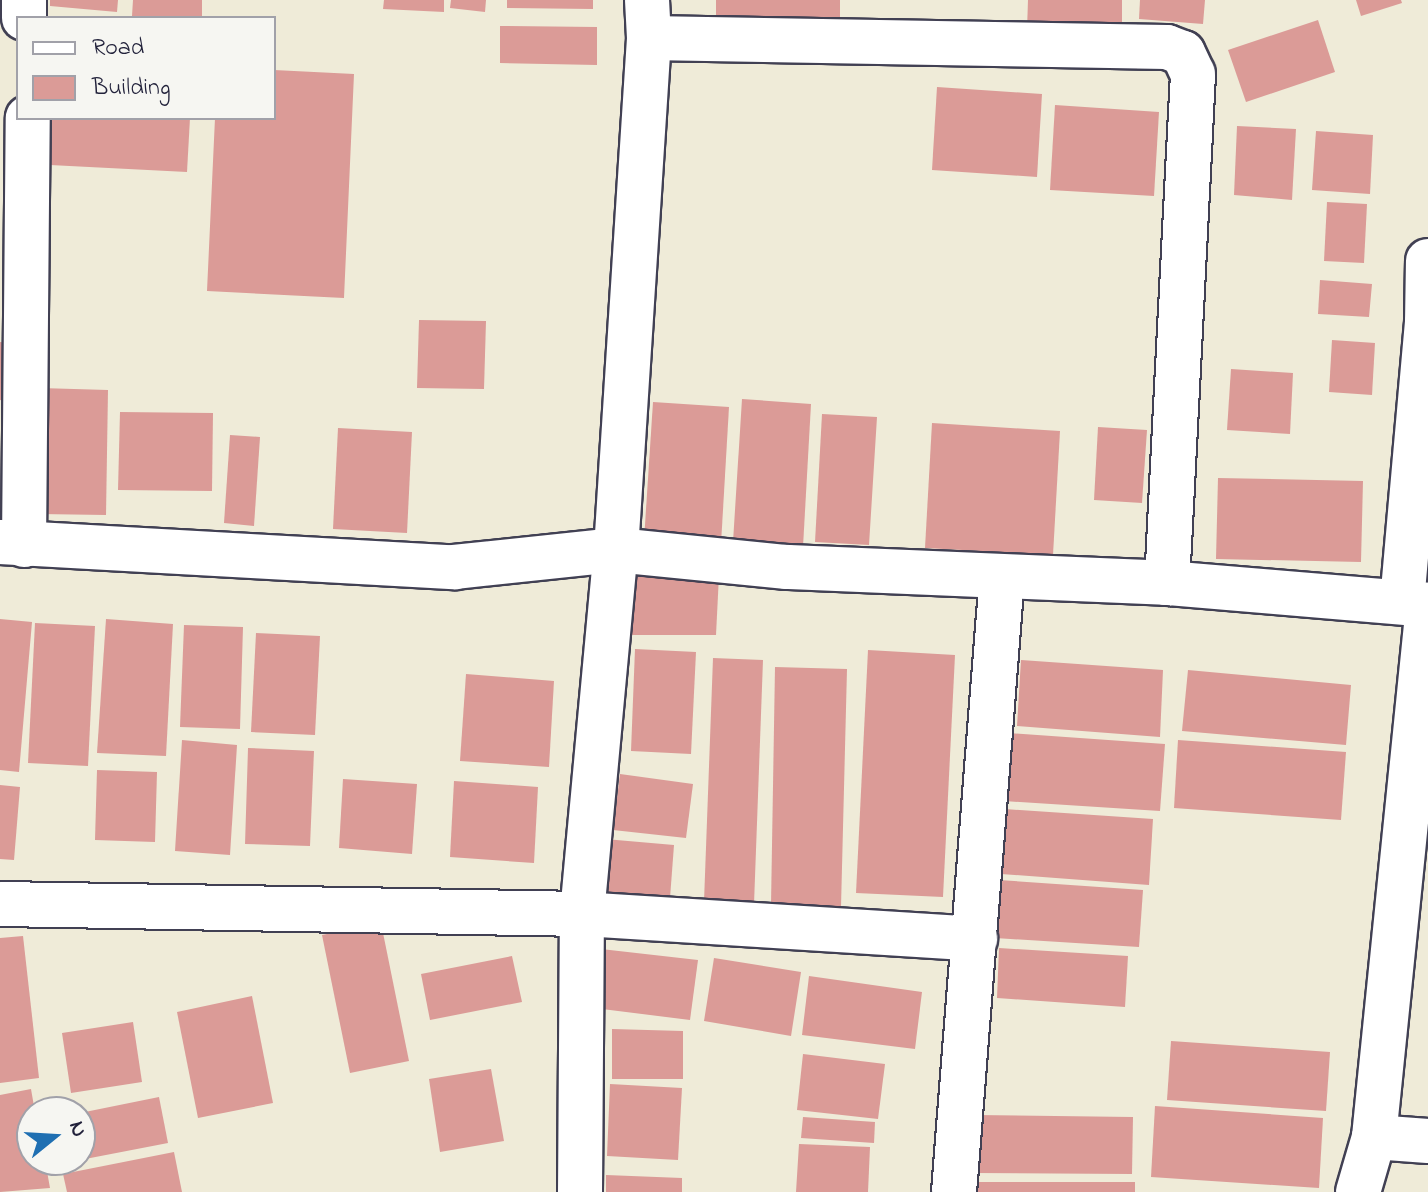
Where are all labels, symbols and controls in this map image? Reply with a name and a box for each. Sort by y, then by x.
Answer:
legend [16,16,276,120]
text: Road [92,31,144,66]
text: Building [92,71,171,106]
north arrow [16,1096,96,1176]
text: N [59,1117,94,1141]

